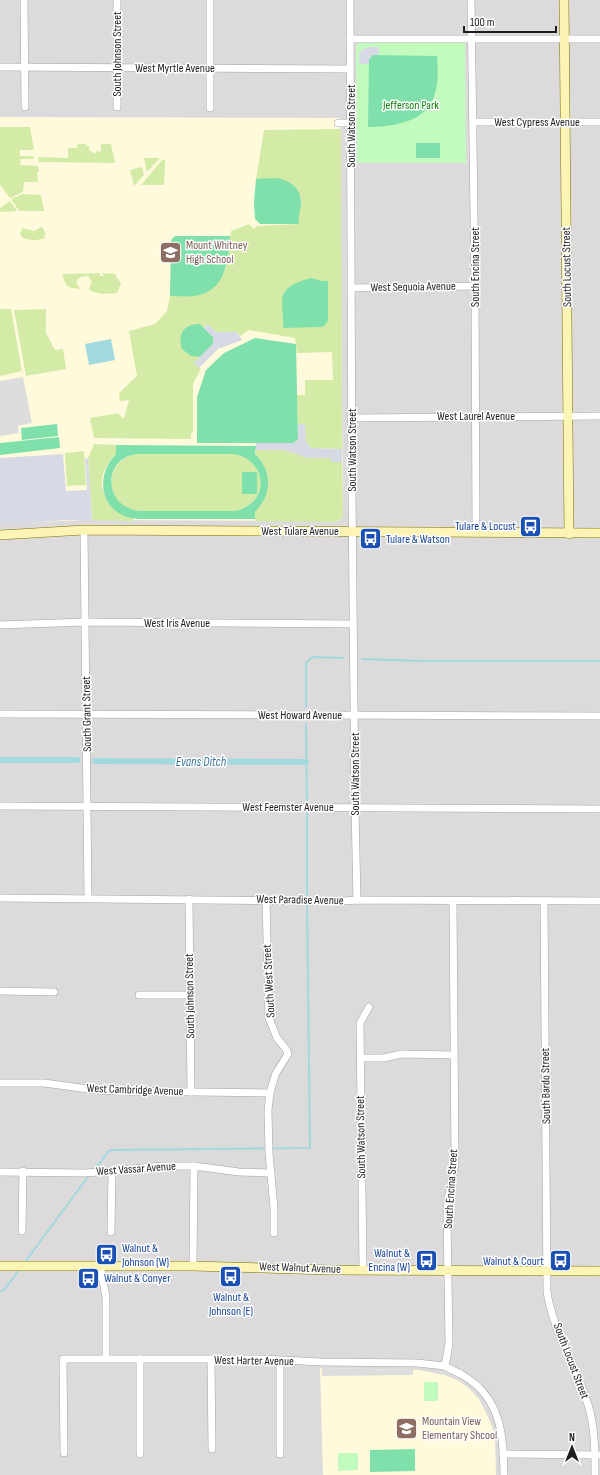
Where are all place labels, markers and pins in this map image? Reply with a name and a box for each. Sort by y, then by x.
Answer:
place label: Mount Whitney High School [186,238,248,267]
school or university icon: Mount Whitney High School [158,239,184,265]
bus stop icon: Tulare & Locust [518,513,544,539]
place label: Tulare & Locust [455,519,516,534]
bus stop icon: Tulare & Watson [358,526,384,552]
place label: Tulare & Watson [386,532,450,547]
place label: Walnut & Johnson (W) [121,1241,169,1270]
bus stop icon: Walnut & Johnson (W) [94,1242,120,1268]
place label: Walnut & Encina (W) [368,1246,410,1275]
bus stop icon: Walnut & Encina (W) [413,1247,439,1273]
bus stop icon: Walnut & Court [547,1248,573,1274]
place label: Walnut & Court [483,1254,544,1269]
bus stop icon: Walnut & Johnson (E) [218,1263,244,1289]
bus stop icon: Walnut & Conyer [75,1265,101,1291]
place label: Walnut & Conyer [104,1271,171,1286]
place label: Walnut & Johnson (E) [208,1290,253,1319]
place label: Mountain View Elementary Shcool [422,1414,497,1443]
school or university icon: Mountain View Elementary Shcool [394,1415,420,1441]

